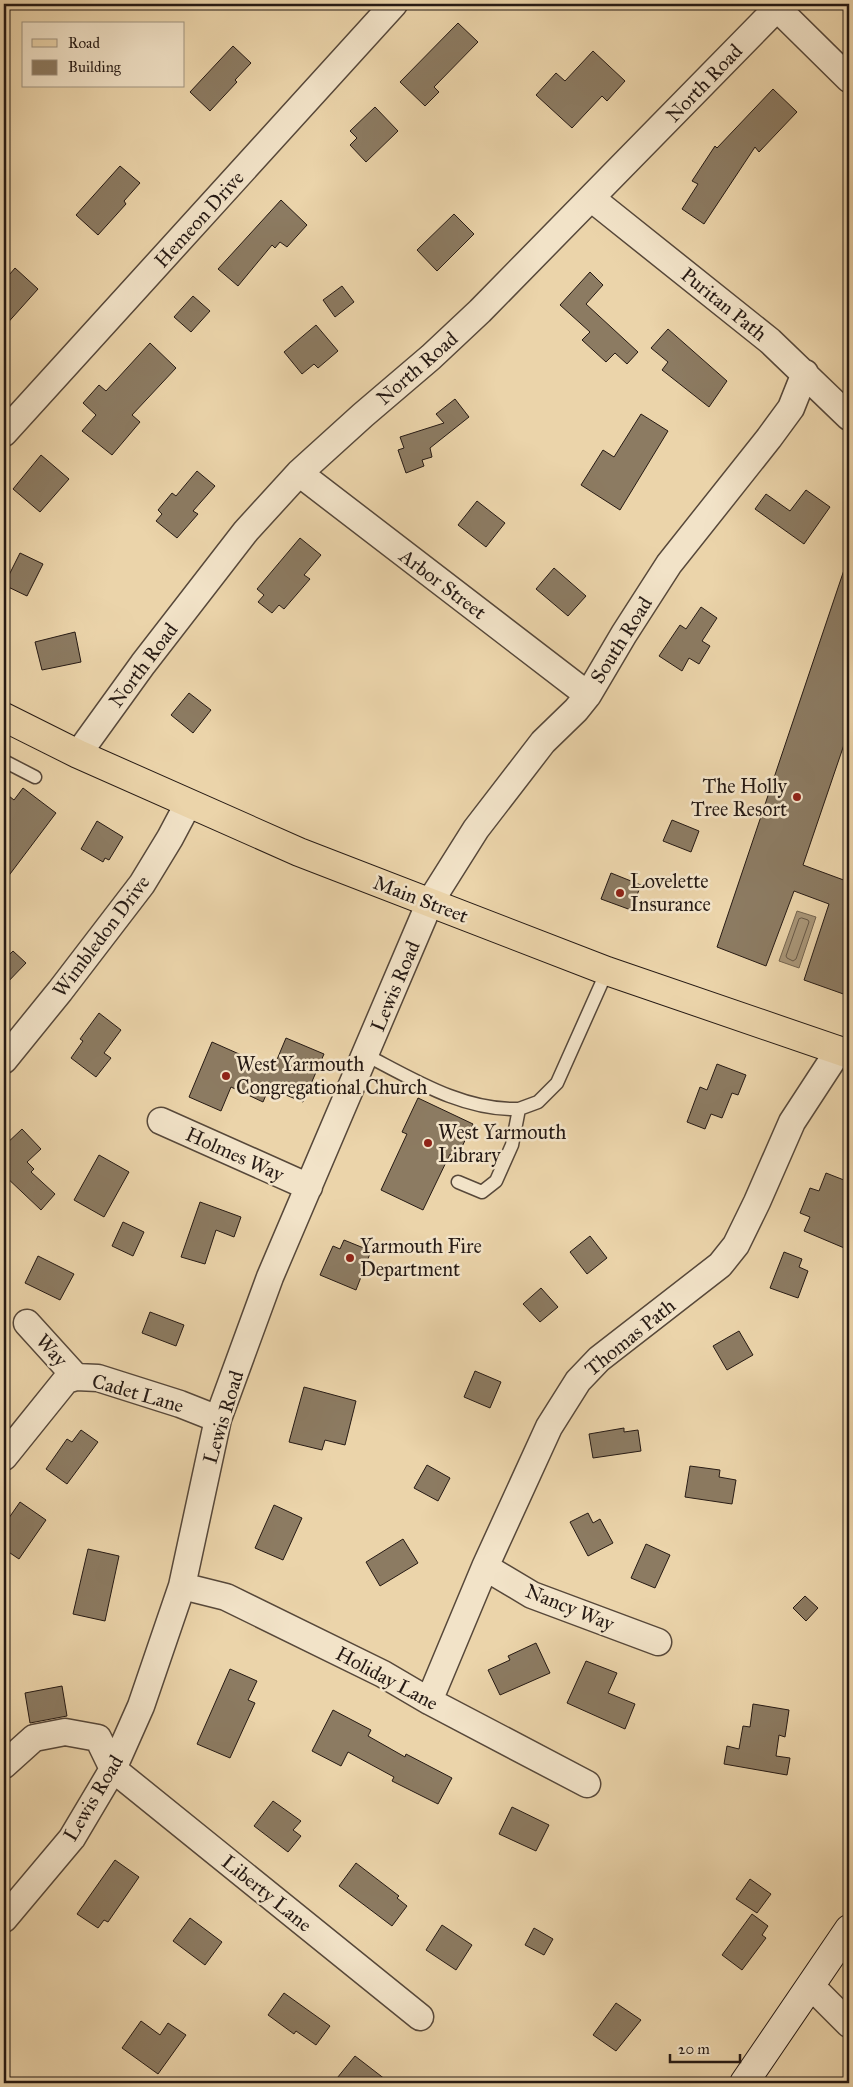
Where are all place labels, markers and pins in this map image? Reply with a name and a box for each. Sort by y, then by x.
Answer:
place label: The Holly Tree Resort [691,774,788,821]
marker: The Holly Tree Resort [791,791,803,803]
place label: Lovelette Insurance [630,869,711,916]
marker: Lovelette Insurance [614,887,626,899]
place label: West Yarmouth Congregational Church [236,1052,427,1100]
marker: West Yarmouth Congregational Church [220,1070,232,1082]
place label: West Yarmouth Library [438,1120,566,1167]
marker: West Yarmouth Library [422,1137,434,1149]
place label: Yarmouth Fire Department [360,1234,482,1281]
marker: Yarmouth Fire Department [344,1252,356,1264]

